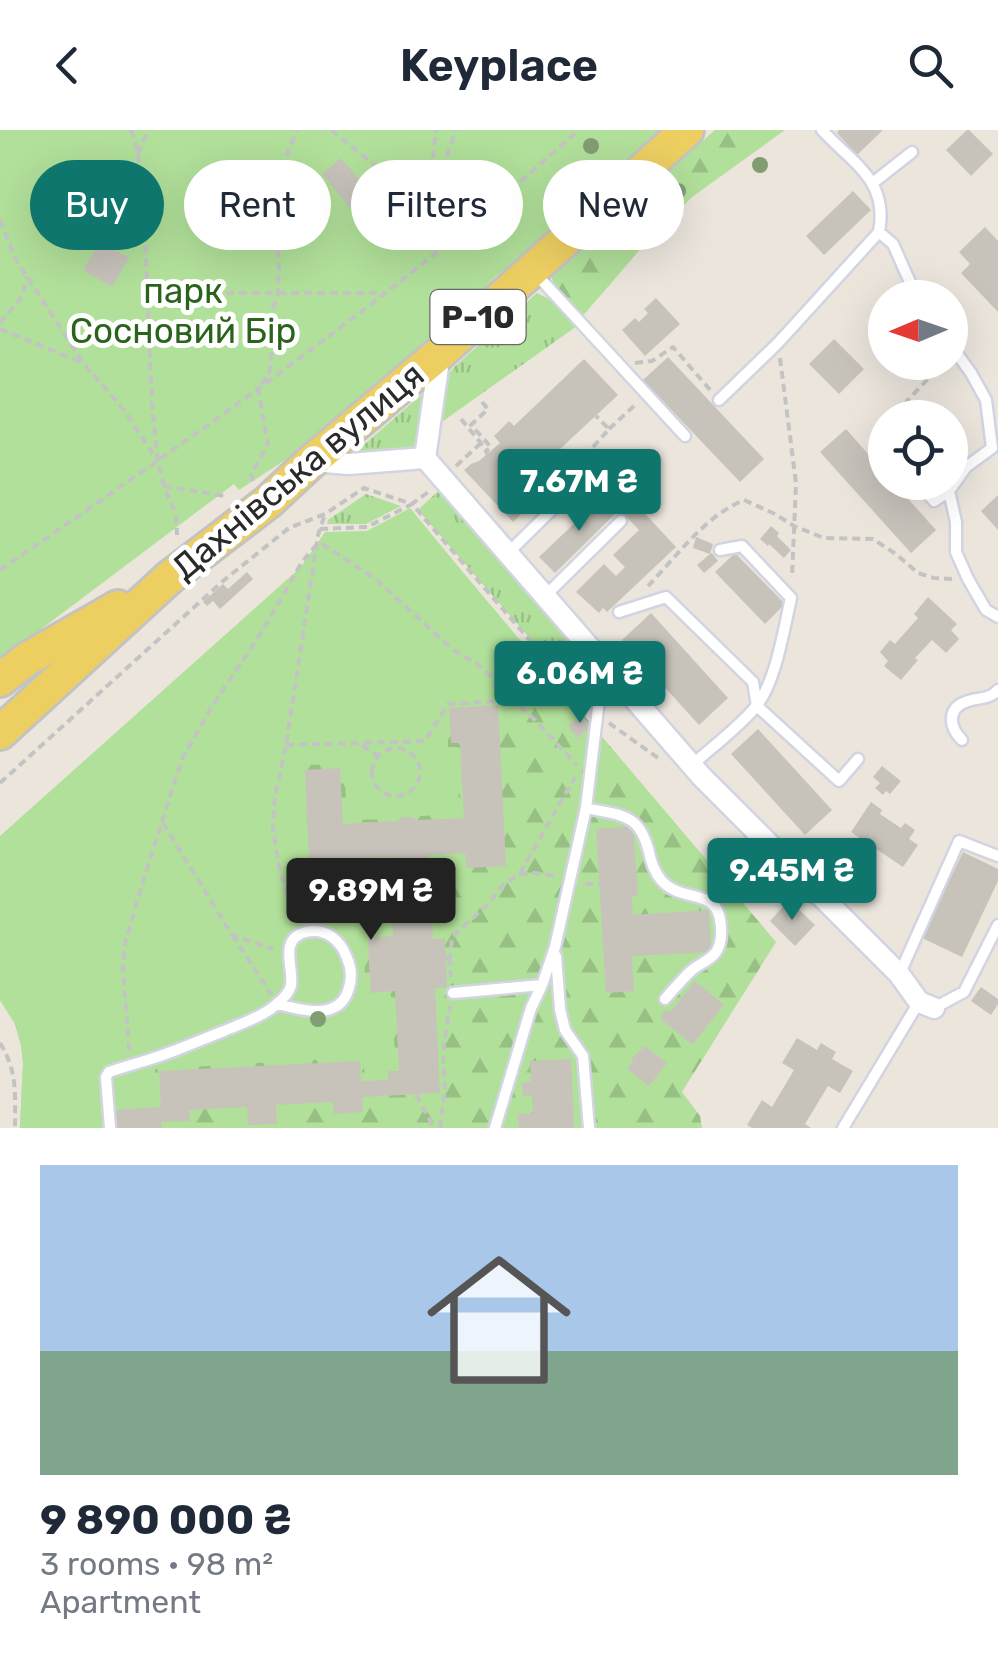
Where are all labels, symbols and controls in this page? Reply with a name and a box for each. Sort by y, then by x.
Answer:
icon: back [40,38,95,93]
icon: search [903,38,958,93]
text: Keyplace [400,39,598,92]
chip: Buy [30,160,164,250]
chip: Rent [184,160,331,250]
chip: Filters [351,160,523,250]
chip: New [543,160,684,250]
park label: парк Сосновий Бір [70,270,296,352]
north arrow [868,280,968,380]
map controls [868,280,968,500]
road number: Р-10 [430,290,526,344]
street label: Дахнівська вулиця [163,353,433,589]
button: locate [868,400,968,500]
pin: 7.67M ₴ [487,449,671,534]
text: 7.67M ₴ [520,462,638,500]
pin: 6.06M ₴ [488,641,672,726]
text: 6.06M ₴ [516,654,644,692]
pin: 9.45M ₴ [700,838,884,923]
text: 9.45M ₴ [729,851,855,889]
pin: 9.89M ₴ [279,858,463,943]
text: 9.89M ₴ [308,871,434,909]
icon: home [409,1230,589,1410]
text: 9 890 000 ₴ [40,1495,292,1545]
text: 3 rooms · 98 m² [40,1545,273,1583]
text: Apartment [40,1583,201,1621]

